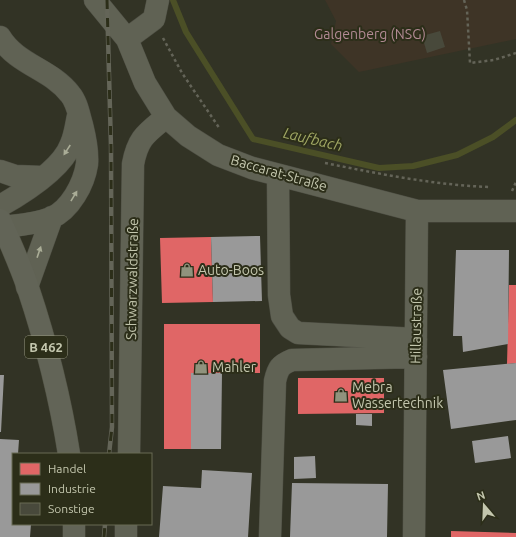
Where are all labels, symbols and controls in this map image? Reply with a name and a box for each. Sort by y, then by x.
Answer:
park label: Galgenberg (NSG) [314,26,426,42]
water label: Laufbach [282,124,344,154]
one-way arrow [64,144,71,156]
street label: Baccarat-Straße [229,152,329,194]
one-way arrow [70,191,78,201]
street label: Schwarzwaldstraße [123,218,141,340]
one-way arrow [37,246,43,258]
shop icon: Auto-Boos [179,262,195,278]
place label: Auto-Boos [198,262,264,278]
street label: Hillaustraße [407,288,425,364]
road number: B 462 [25,336,67,358]
shop icon: Mahler [193,359,209,375]
place label: Mahler [212,359,257,375]
place label: Mebra Wassertechnik [352,379,443,411]
shop icon: Mebra Wassertechnik [333,387,349,403]
legend [12,453,152,525]
text: Handel [48,462,86,475]
text: Industrie [48,482,96,495]
north arrow [464,485,504,525]
text: N [475,489,487,503]
text: Sonstige [48,502,95,515]

